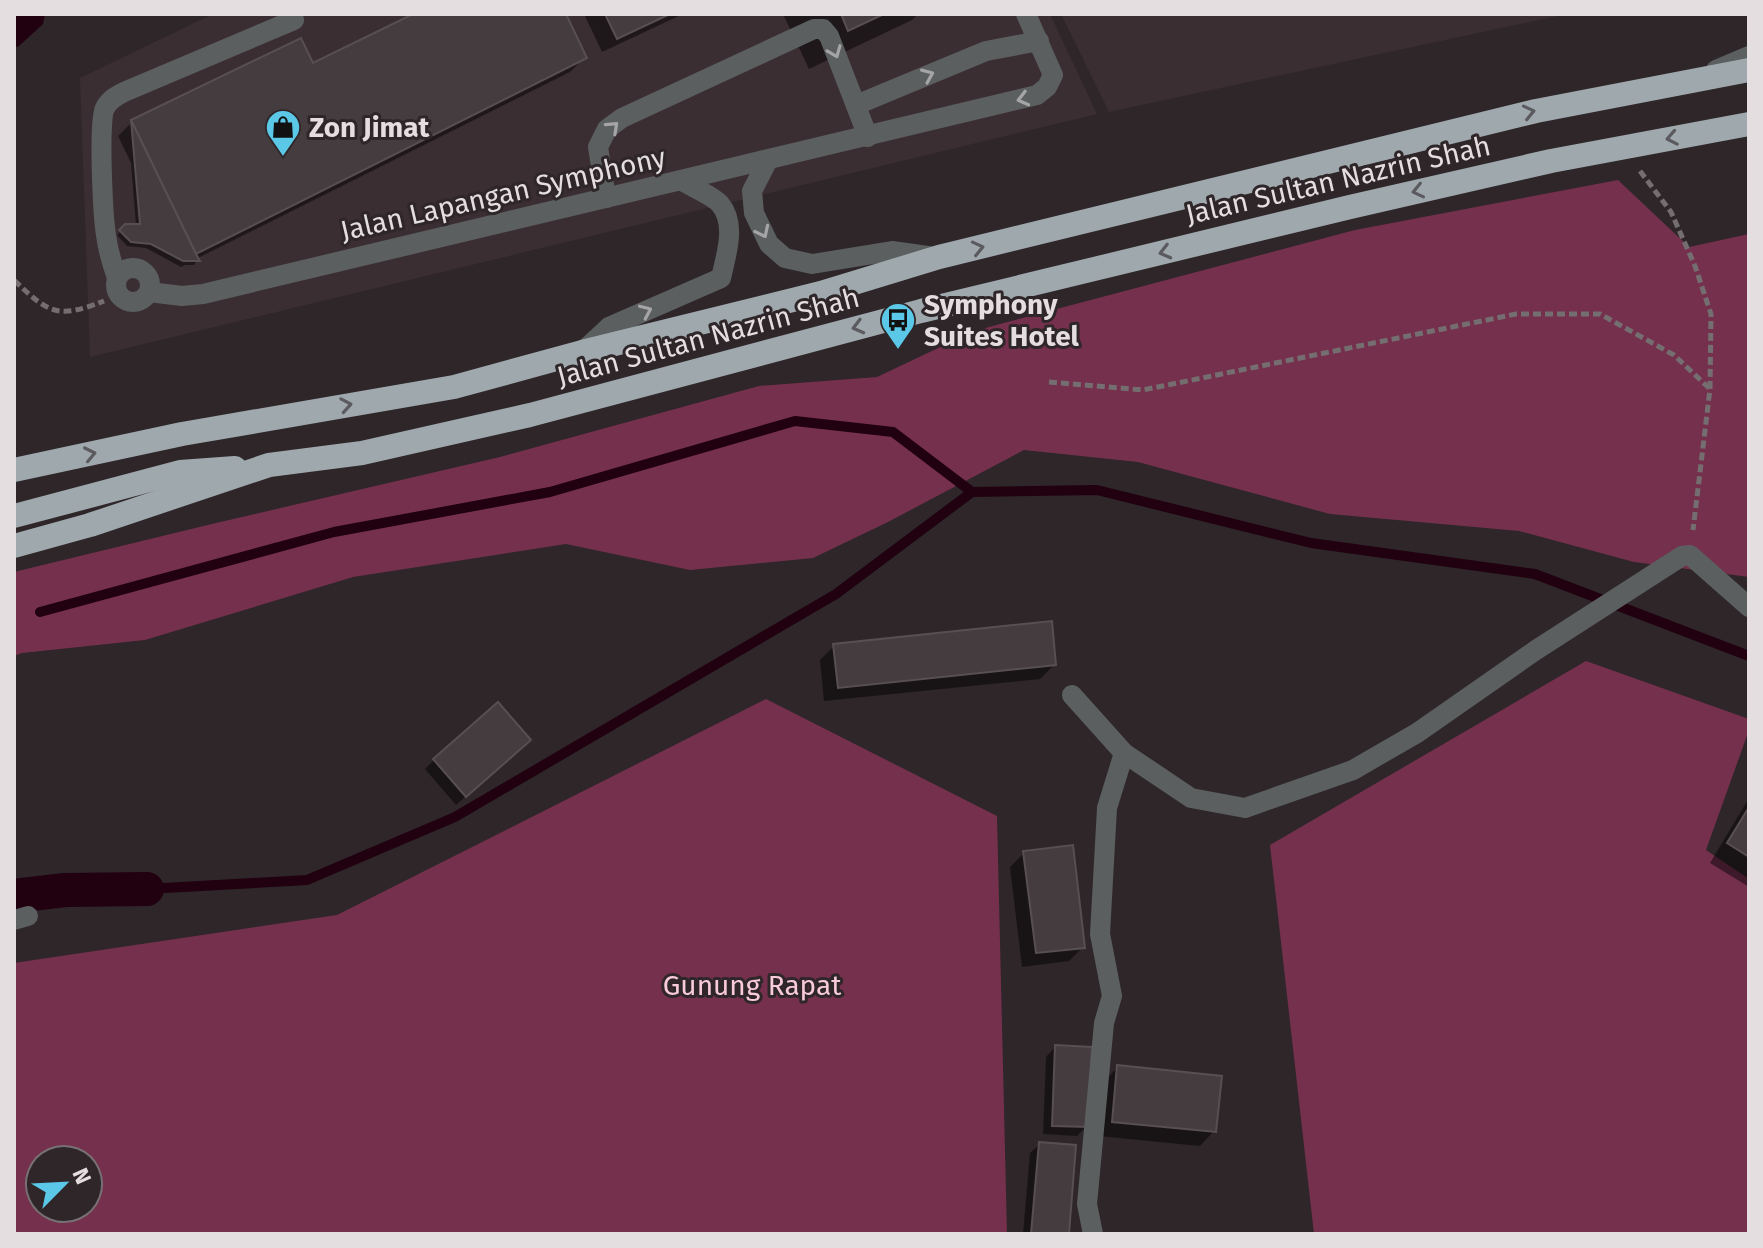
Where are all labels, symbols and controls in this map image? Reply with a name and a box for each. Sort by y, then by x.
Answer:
one-way arrow [825,44,842,58]
one-way arrow [920,68,934,85]
one-way arrow [1016,89,1030,106]
one-way arrow [1522,105,1536,122]
shop icon: Zon Jimat [264,108,302,158]
place label: Zon Jimat [309,111,431,144]
one-way arrow [604,121,618,136]
street label: Jalan Sultan Nazrin Shah [1182,129,1494,231]
one-way arrow [1666,129,1680,146]
street label: Jalan Lapangan Symphony [337,140,669,248]
one-way arrow [1412,182,1425,199]
one-way arrow [753,224,769,239]
one-way arrow [970,240,984,257]
one-way arrow [1159,242,1172,259]
street label: Jalan Sultan Nazrin Shah [553,281,863,393]
place label: Symphony Suites Hotel [924,288,1080,353]
bus stop icon: Symphony Suites Hotel [879,301,917,351]
one-way arrow [638,304,653,320]
one-way arrow [852,318,866,335]
one-way arrow [339,398,353,415]
one-way arrow [83,446,97,463]
park label: Gunung Rapat [663,969,842,1002]
north arrow [24,1144,104,1224]
text: N [67,1164,97,1188]

